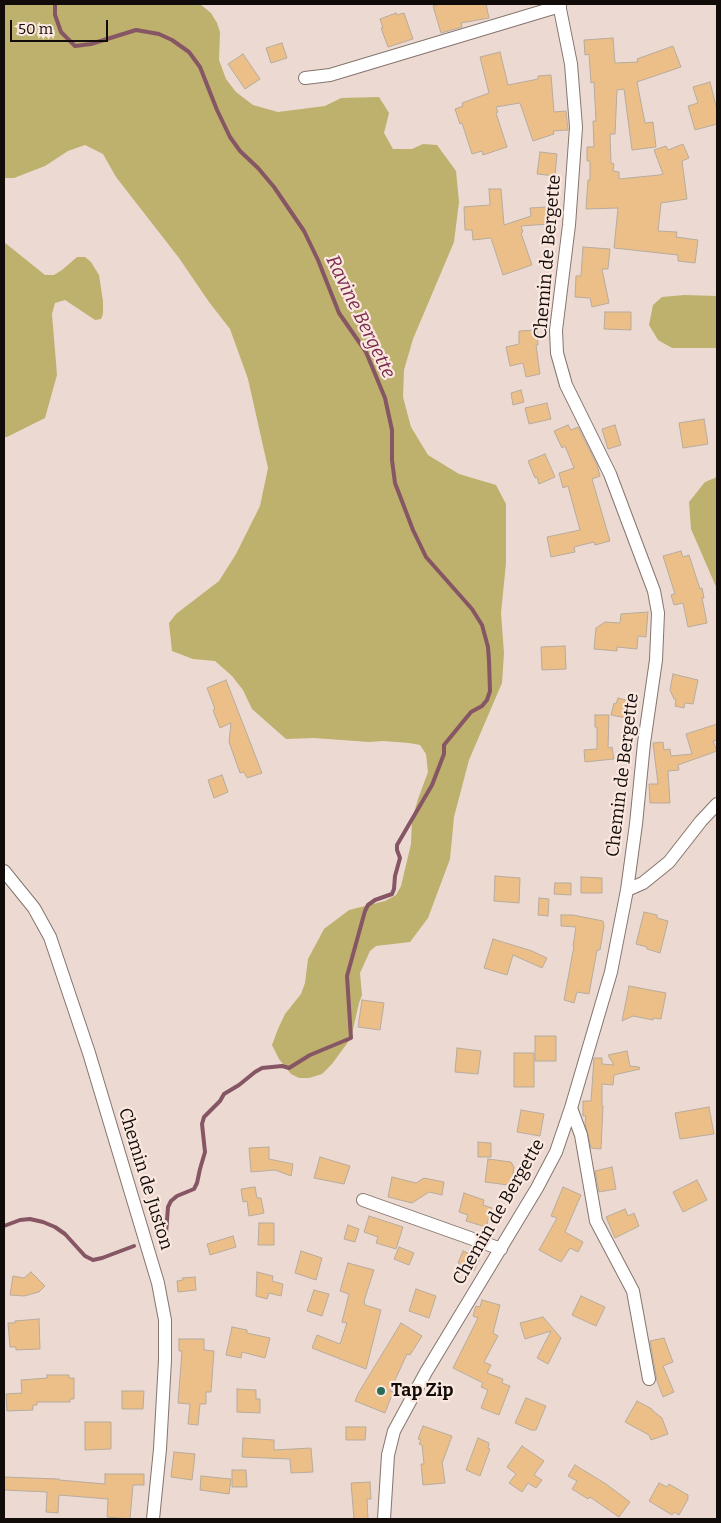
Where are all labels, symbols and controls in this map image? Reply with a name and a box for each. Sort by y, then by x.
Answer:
scale bar [12,10,110,42]
text: 50 m [18,20,53,38]
street label: Chemin de Bergette [530,174,566,340]
water label: Ravine Bergette [320,252,400,382]
street label: Chemin de Bergette [602,692,644,858]
street label: Chemin de Juston [113,1105,177,1253]
street label: Chemin de Bergette [448,1135,550,1289]
place label: Tap Zip [391,1380,453,1402]
marker: Tap Zip [375,1385,387,1397]

